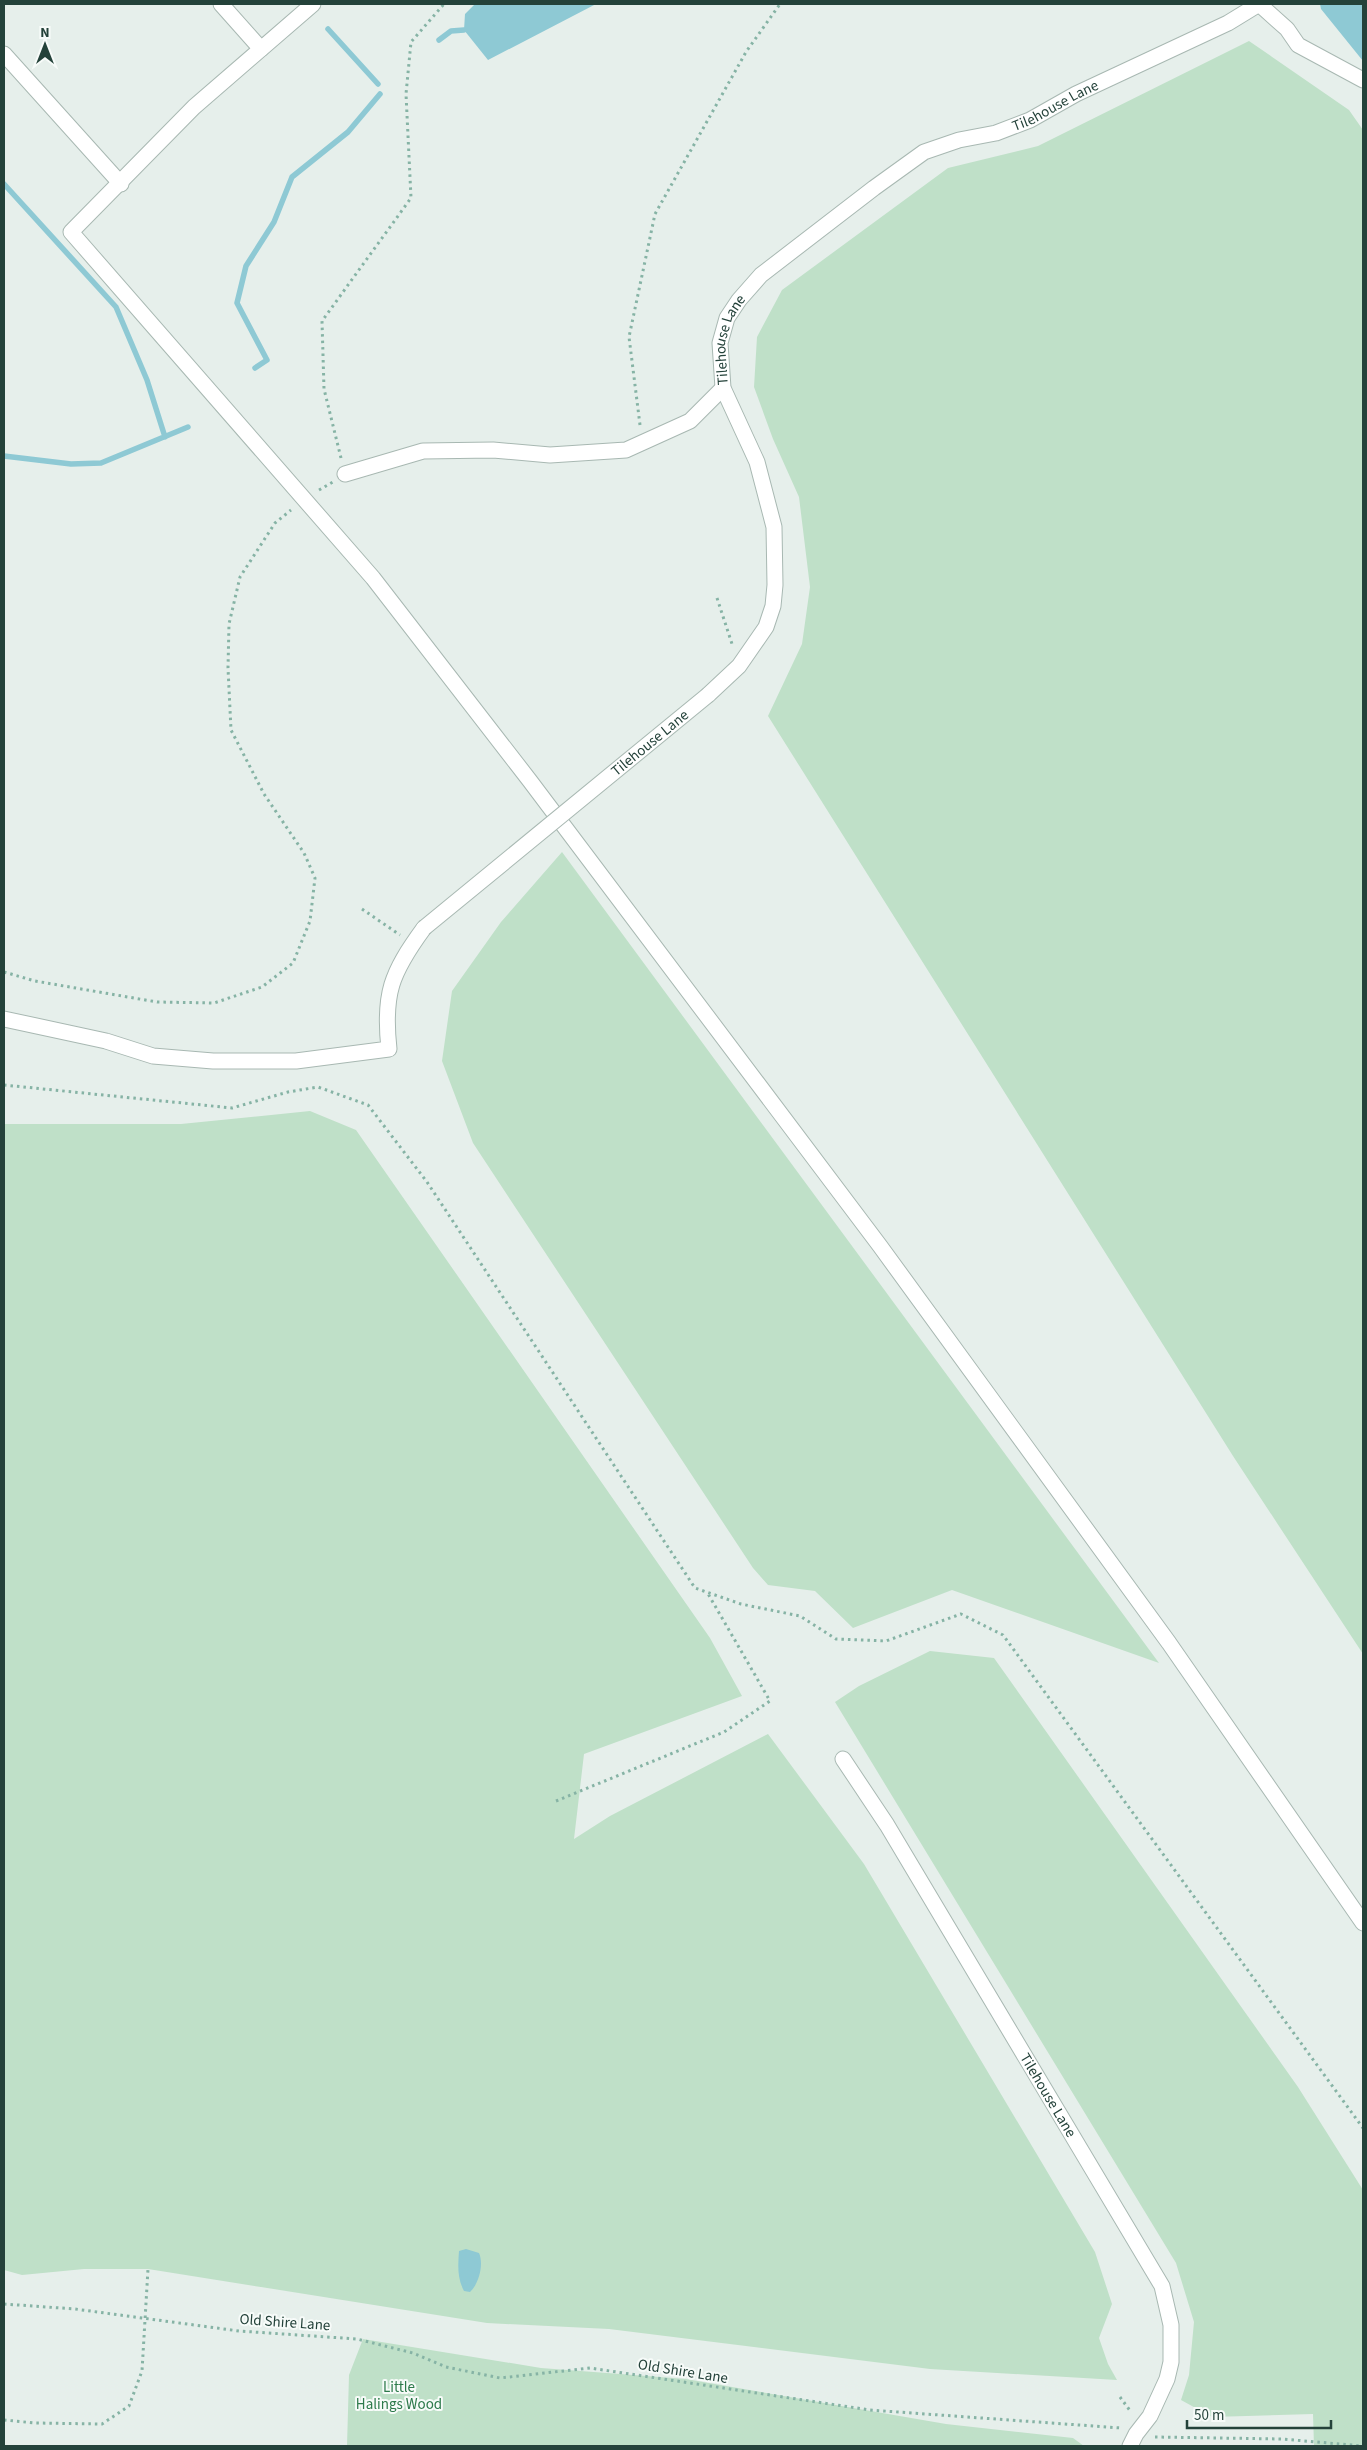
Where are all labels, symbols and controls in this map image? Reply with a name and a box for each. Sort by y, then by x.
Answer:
north arrow [20,20,70,70]
text: N [40,23,50,43]
street label: Tilehouse Lane [1009,75,1102,137]
street label: Tilehouse Lane [710,290,751,386]
street label: Tilehouse Lane [607,705,693,781]
street label: Tilehouse Lane [1014,2049,1081,2142]
street label: Old Shire Lane [239,2309,331,2336]
street label: Old Shire Lane [636,2354,729,2389]
park label: Little Halings Wood [356,2377,442,2415]
scale bar [1187,2398,1331,2430]
text: 50 m [1194,2405,1224,2426]

